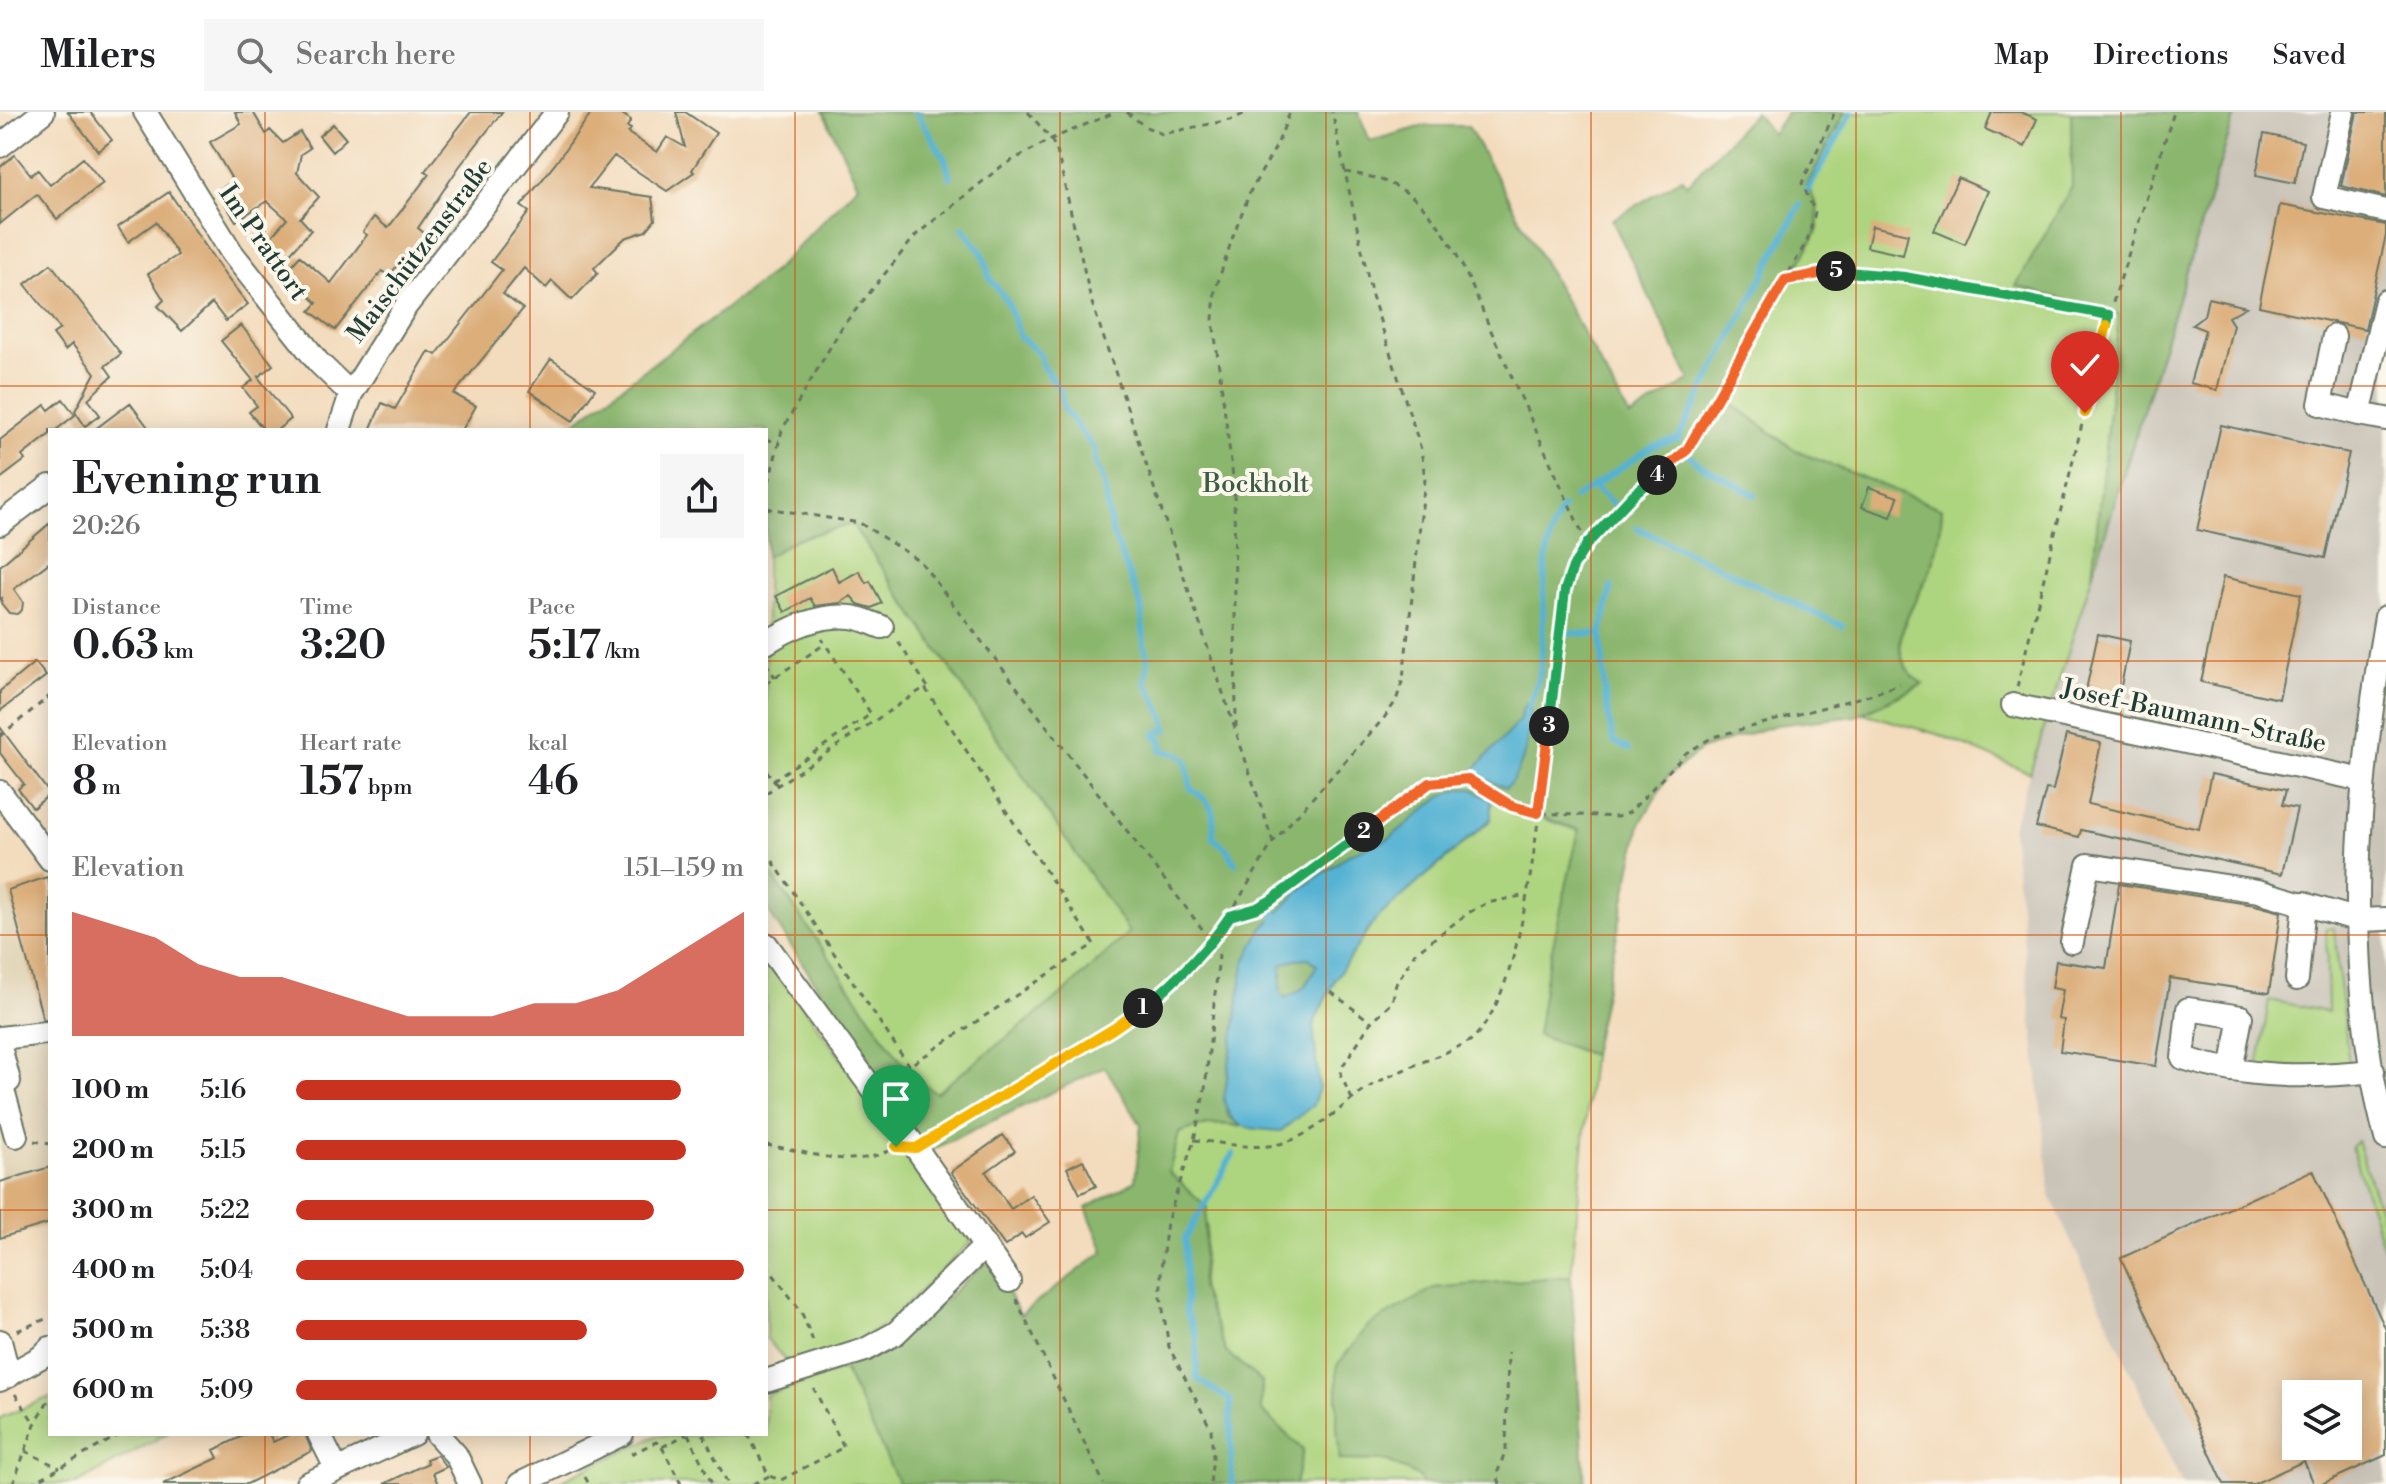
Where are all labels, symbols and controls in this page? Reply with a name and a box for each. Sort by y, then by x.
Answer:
search box [204,19,764,91]
text: Milers [40,32,156,79]
icon: search [232,33,276,77]
text: Search here [296,36,456,74]
text: Map [1994,38,2049,73]
text: Directions [2093,38,2228,73]
text: Saved [2272,38,2346,73]
street label: Maischützenstraße [340,152,500,349]
street label: Im Prattort [212,179,315,307]
pin: 5 [1816,251,1856,291]
text: 5 [1829,257,1843,284]
pin [2051,331,2119,413]
icon: check [2063,343,2107,387]
text: Evening run [72,452,321,507]
button: share [660,454,744,538]
pin: 4 [1637,455,1677,495]
text: 4 [1650,461,1664,488]
park label: Bockholt [1202,468,1309,500]
text: 20:26 [72,510,141,542]
text: Distance [72,594,161,621]
text: Time [300,594,353,621]
text: Pace [528,594,575,621]
text: 0.63 [72,621,159,671]
text: 3:20 [300,621,386,671]
text: 5:17 [528,621,601,671]
text: km [159,638,194,665]
text: /km [601,638,640,665]
street label: Josef-Baumann-Straße [2057,672,2329,760]
pin: 3 [1529,706,1569,746]
text: 3 [1542,712,1556,739]
text: Elevation [72,730,167,757]
text: Heart rate [300,730,402,757]
text: kcal [528,730,568,757]
text: 8 [72,757,97,807]
text: 157 [300,757,364,807]
text: 46 [528,757,579,807]
text: m [97,774,121,801]
text: bpm [364,774,413,801]
pin: 2 [1344,812,1384,852]
text: 2 [1357,818,1371,845]
text: Elevation [72,852,185,884]
text: 151–159 m [624,852,744,884]
pin: 1 [1123,988,1163,1028]
text: 1 [1138,994,1148,1021]
pin [862,1065,930,1147]
text: 100 m [72,1074,149,1106]
text: 5:16 [200,1074,246,1106]
icon: arrive [874,1077,918,1121]
text: 200 m [72,1134,154,1166]
text: 5:15 [200,1134,246,1166]
text: 300 m [72,1194,153,1226]
text: 5:22 [200,1194,250,1226]
text: 400 m [72,1254,155,1286]
text: 5:04 [200,1254,253,1286]
text: 500 m [72,1314,154,1346]
text: 5:38 [200,1314,251,1346]
text: 600 m [72,1374,154,1406]
text: 5:09 [200,1374,253,1406]
map controls [2282,1380,2362,1460]
button: layers [2282,1380,2362,1460]

